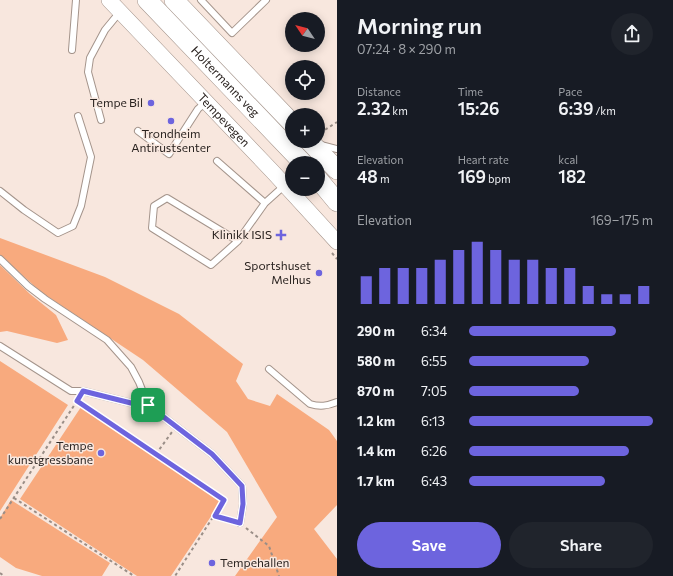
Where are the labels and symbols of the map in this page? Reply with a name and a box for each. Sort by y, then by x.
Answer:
north arrow [285,12,325,52]
street label: Holtermanns veg [189,43,263,119]
street label: Tempevegen [195,90,253,149]
place label: Tempe Bil [90,95,143,109]
marker: Tempe Bil [146,98,156,108]
marker: Trondheim Antirustsenter [166,116,176,126]
place label: Trondheim Antirustsenter [131,126,211,154]
place label: Klinikk ISIS [212,227,272,241]
marker: Klinikk ISIS [275,229,287,241]
place label: Sportshuset Melhus [244,258,311,286]
marker: Sportshuset Melhus [314,268,324,278]
pin [131,388,165,422]
place label: Tempe kunstgressbane [8,438,93,466]
marker: Tempe kunstgressbane [96,448,106,458]
place label: Tempehallen [220,555,289,569]
marker: Tempehallen [207,558,217,568]

